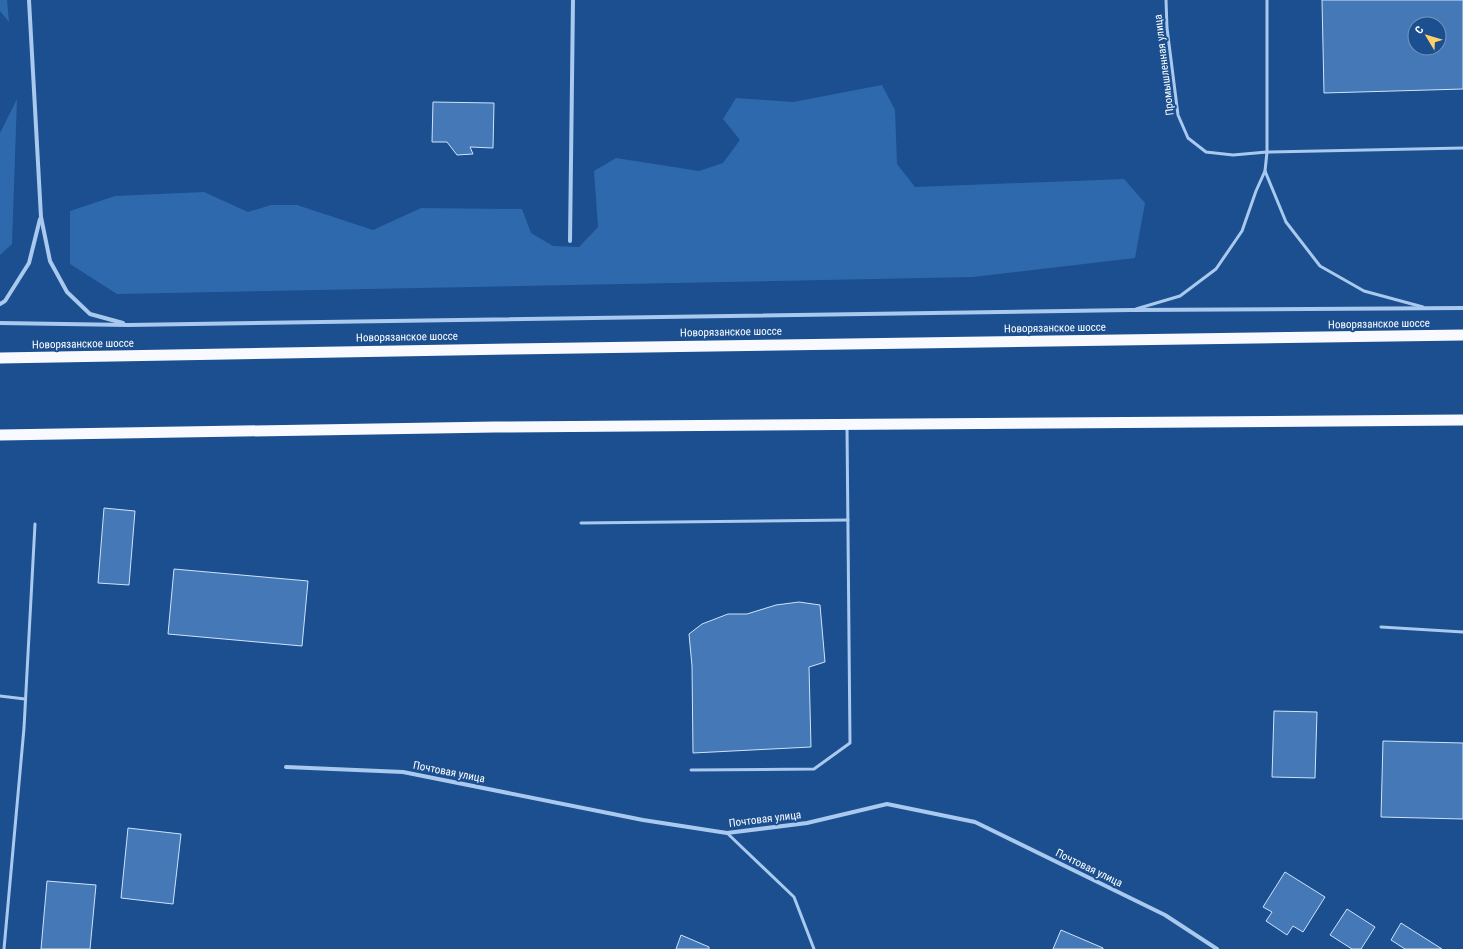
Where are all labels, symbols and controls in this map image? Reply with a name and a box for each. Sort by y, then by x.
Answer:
street label: Промышленная улица [1151,14,1177,116]
north arrow [1407,16,1447,56]
text: С [1412,24,1427,37]
street label: Новорязанское шоссе [1328,317,1430,331]
street label: Новорязанское шоссе [1004,321,1106,335]
street label: Новорязанское шоссе [680,325,782,339]
street label: Новорязанское шоссе [356,330,458,344]
street label: Новорязанское шоссе [32,337,134,351]
street label: Почтовая улица [412,759,486,785]
street label: Почтовая улица [728,808,802,830]
street label: Почтовая улица [1053,846,1125,890]

